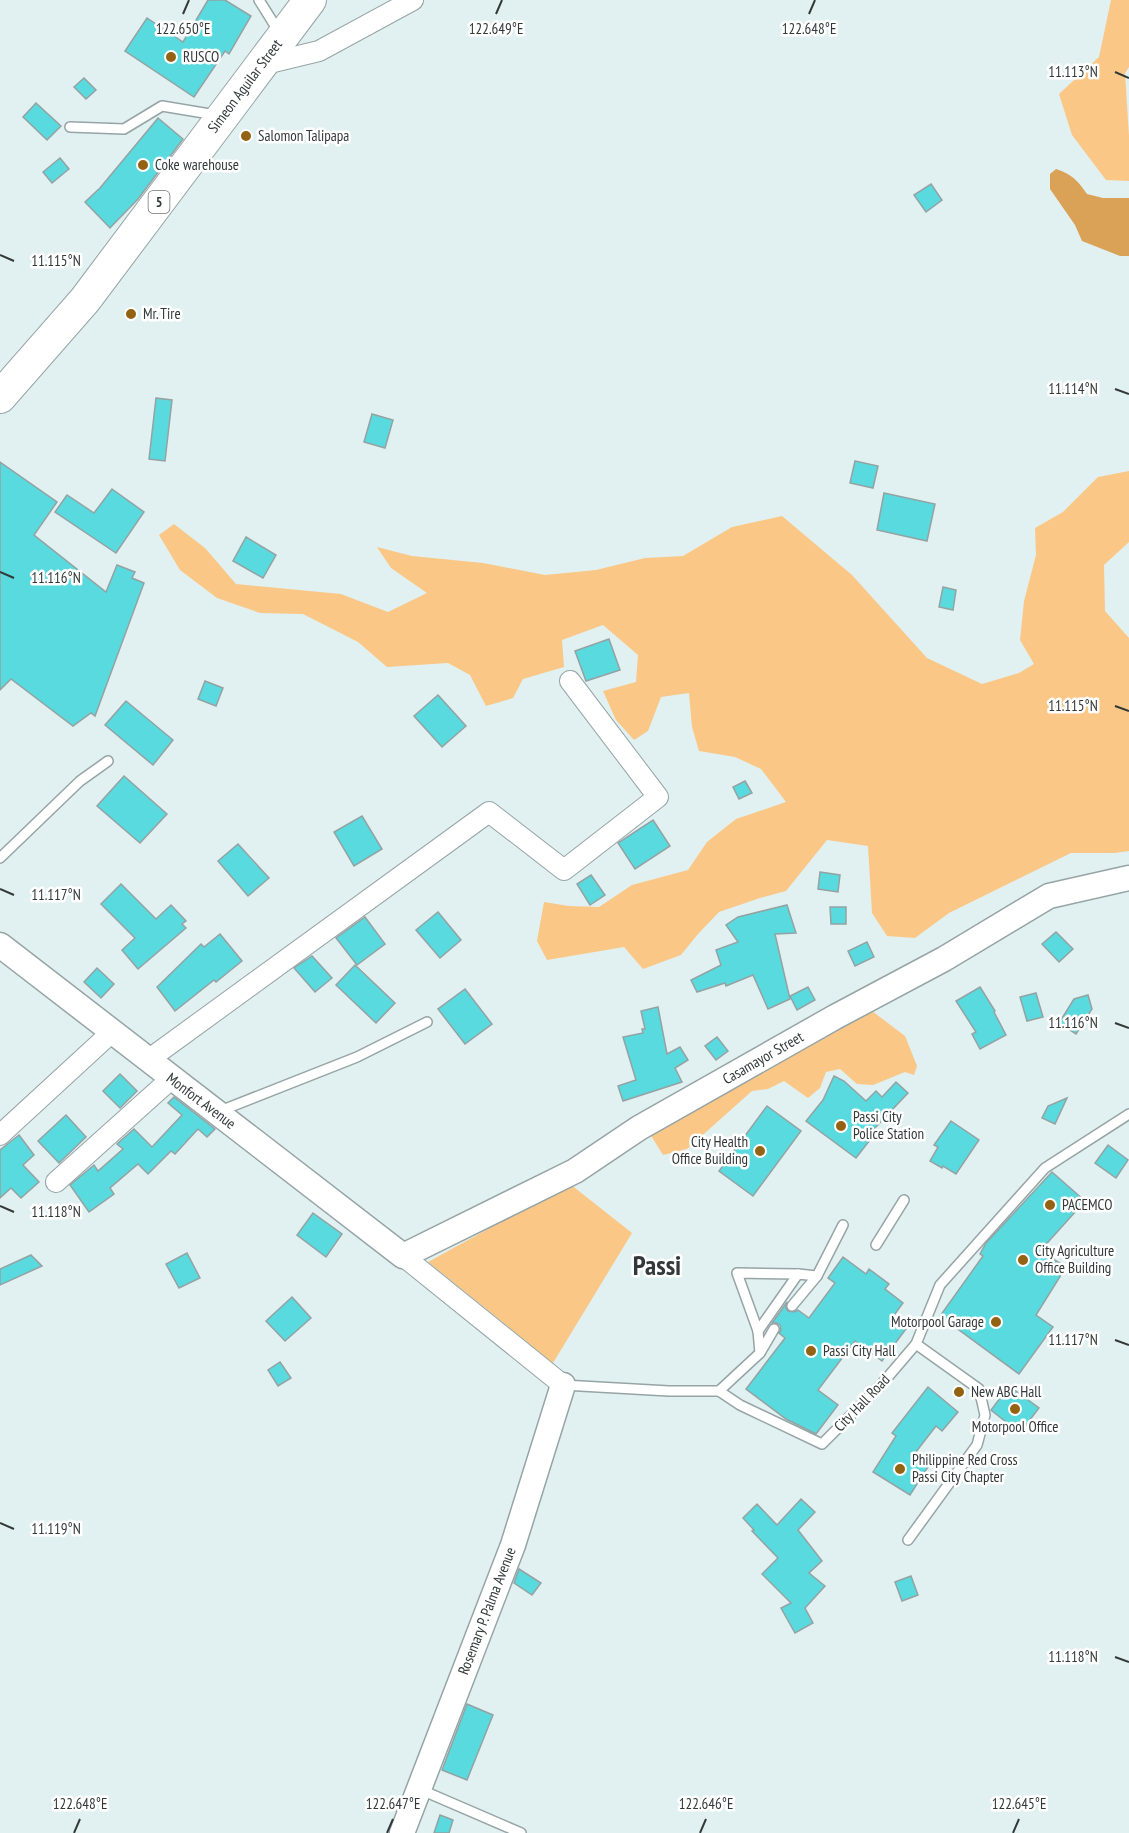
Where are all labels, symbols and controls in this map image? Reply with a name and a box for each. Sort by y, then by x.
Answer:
text: 122.650°E [156,19,210,38]
text: 122.649°E [469,19,523,38]
text: 122.648°E [782,19,836,38]
street label: Simeon Aguilar Street [203,35,286,136]
place label: RUSCO [183,47,219,66]
marker: RUSCO [164,50,178,64]
text: 11.113°N [1048,62,1098,81]
place label: Salomon Talipapa [258,126,349,145]
marker: Salomon Talipapa [239,129,253,143]
place label: Coke warehouse [155,155,239,174]
marker: Coke warehouse [136,158,150,172]
road number: 5 [148,191,170,213]
text: 11.115°N [31,251,81,270]
place label: Mr. Tire [143,304,181,323]
marker: Mr. Tire [124,307,138,321]
text: 11.114°N [1048,379,1098,398]
text: 11.116°N [31,568,81,587]
text: 11.115°N [1048,696,1098,715]
text: 11.117°N [31,885,81,904]
text: 11.116°N [1048,1013,1098,1032]
street label: Casamayor Street [719,1027,806,1088]
street label: Monfort Avenue [163,1068,240,1133]
place label: Passi City Police Station [853,1107,924,1143]
marker: Passi City Police Station [834,1119,848,1133]
place label: City Health Office Building [672,1132,748,1168]
marker: City Health Office Building [753,1144,767,1158]
place label: PACEMCO [1062,1195,1112,1214]
marker: PACEMCO [1043,1198,1057,1212]
text: 11.118°N [31,1202,81,1221]
place label: City Agriculture Office Building [1035,1241,1114,1277]
district label: Passi [633,1248,681,1282]
marker: City Agriculture Office Building [1016,1253,1030,1267]
place label: Motorpool Garage [891,1312,984,1331]
marker: Motorpool Garage [989,1315,1003,1329]
text: 11.117°N [1048,1330,1098,1349]
place label: Passi City Hall [823,1341,896,1360]
marker: Passi City Hall [804,1344,818,1358]
street label: City Hall Road [830,1370,894,1435]
place label: New ABC Hall [971,1382,1042,1401]
marker: New ABC Hall [952,1385,966,1399]
marker: Motorpool Office [1008,1402,1022,1416]
place label: Motorpool Office [972,1417,1058,1436]
place label: Philippine Red Cross Passi City Chapter [912,1450,1018,1486]
marker: Philippine Red Cross Passi City Chapter [893,1462,907,1476]
text: 11.119°N [31,1519,81,1538]
street label: Rosemary P. Palma Avenue [453,1544,520,1677]
text: 11.118°N [1048,1647,1098,1666]
text: 122.648°E [53,1794,107,1813]
text: 122.647°E [366,1794,420,1813]
text: 122.646°E [679,1794,733,1813]
text: 122.645°E [992,1794,1046,1813]

